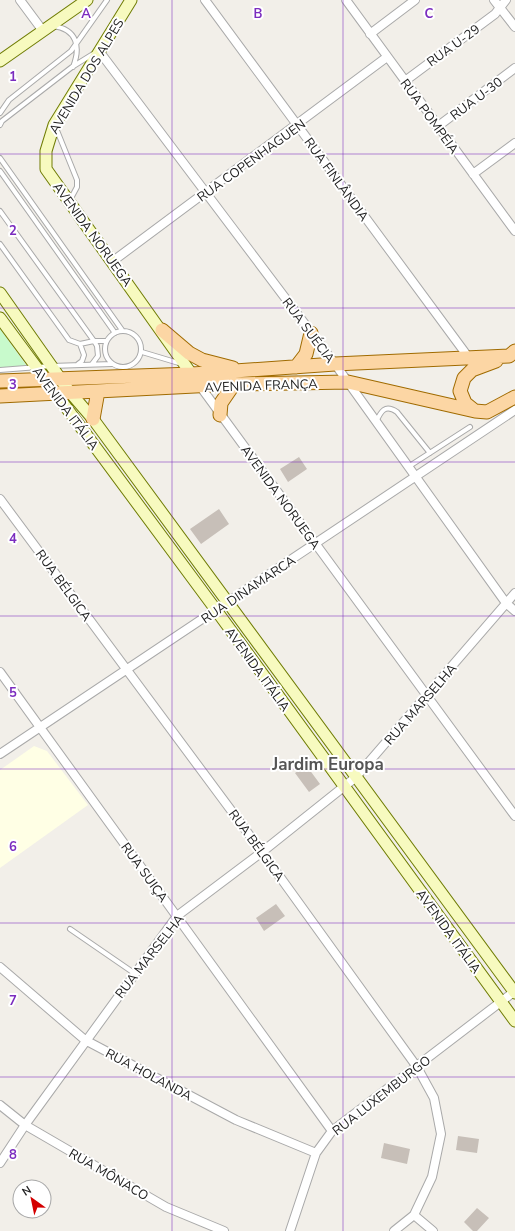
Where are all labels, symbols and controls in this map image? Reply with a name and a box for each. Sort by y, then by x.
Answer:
text: A [81,5,91,23]
text: B [254,5,263,23]
text: C [425,5,434,23]
street label: AVENIDA DOS ALPES [45,15,128,138]
street label: RUA U-29 [423,20,484,71]
text: 1 [9,68,17,86]
street label: RUA U-30 [447,73,507,124]
street label: RUA POMPÉIA [396,75,464,158]
street label: RUA COPENHAGUEN [194,115,310,206]
street label: RUA FINLÂNDIA [300,134,374,225]
street label: AVENIDA NORUEGA [48,179,136,291]
text: 2 [9,222,17,240]
street label: RUA SUÉCIA [278,294,340,367]
street label: AVENIDA ITÁLIA [28,363,104,454]
street label: AVENIDA FRANÇA [204,375,318,397]
text: 3 [9,376,17,394]
street label: AVENIDA NORUEGA [236,442,324,554]
text: 4 [9,530,17,548]
street label: RUA BÉLGICA [31,545,96,626]
street label: RUA DINAMARCA [198,551,300,628]
street label: AVENIDA ITÁLIA [221,623,295,716]
street label: RUA MARSELHA [380,660,461,749]
text: 5 [9,684,17,702]
district label: Jardim Europa [271,753,384,776]
street label: RUA BÉLGICA [224,805,289,886]
text: 6 [9,838,17,856]
street label: RUA SUIÇA [116,839,172,906]
street label: AVENIDA ITÁLIA [412,885,486,978]
street label: RUA MARSELHA [111,910,189,1002]
text: 7 [9,992,17,1010]
street label: RUA HOLANDA [102,1044,195,1106]
street label: RUA LUXEMBURGO [329,1052,435,1140]
street label: RUA MÔNACO [65,1144,152,1205]
text: 8 [9,1146,17,1164]
north arrow [12,1179,52,1219]
text: N [19,1183,34,1200]

